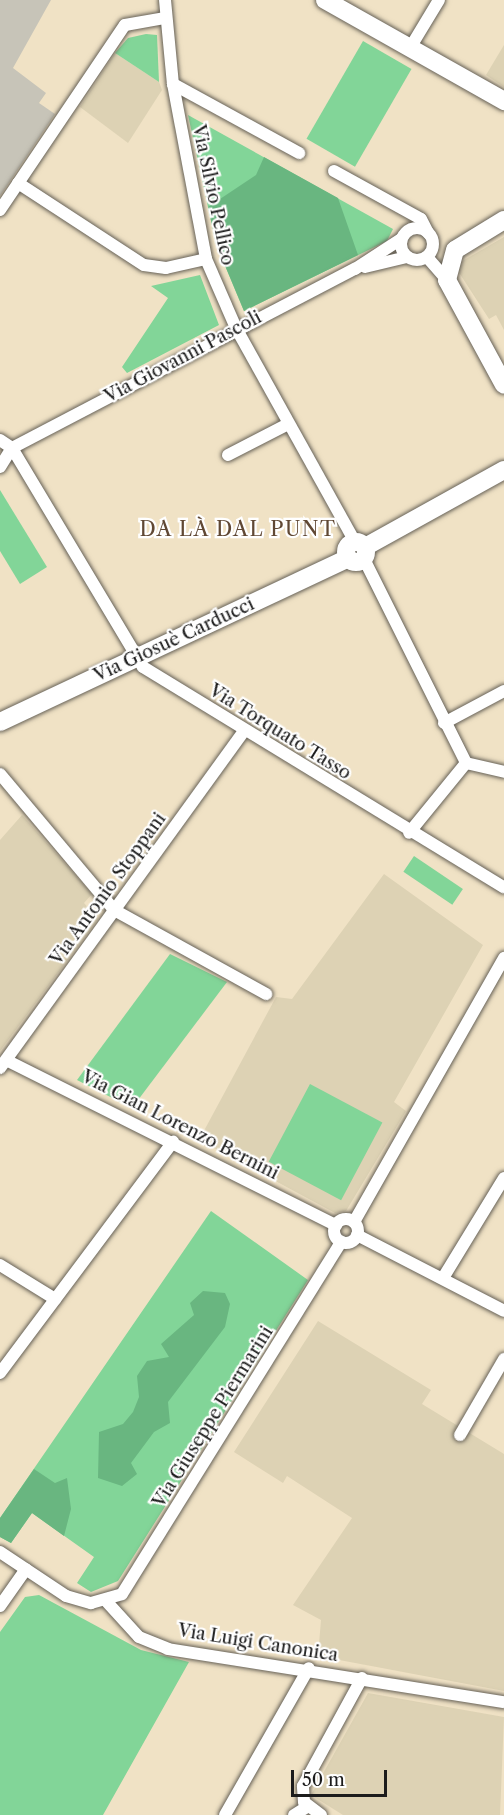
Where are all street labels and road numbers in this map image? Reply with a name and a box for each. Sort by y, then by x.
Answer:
street label: Via Silvio Pellico [188,123,238,267]
street label: Via Giovanni Pascoli [101,306,265,408]
street label: Via Giosuè Carducci [90,593,258,687]
street label: Via Torquato Tasso [205,679,355,785]
street label: Via Antonio Stoppani [45,808,171,970]
street label: Via Gian Lorenzo Bernini [78,1066,282,1184]
street label: Via Giuseppe Piermarini [148,1322,278,1512]
street label: Via Luigi Canonica [176,1620,340,1666]

